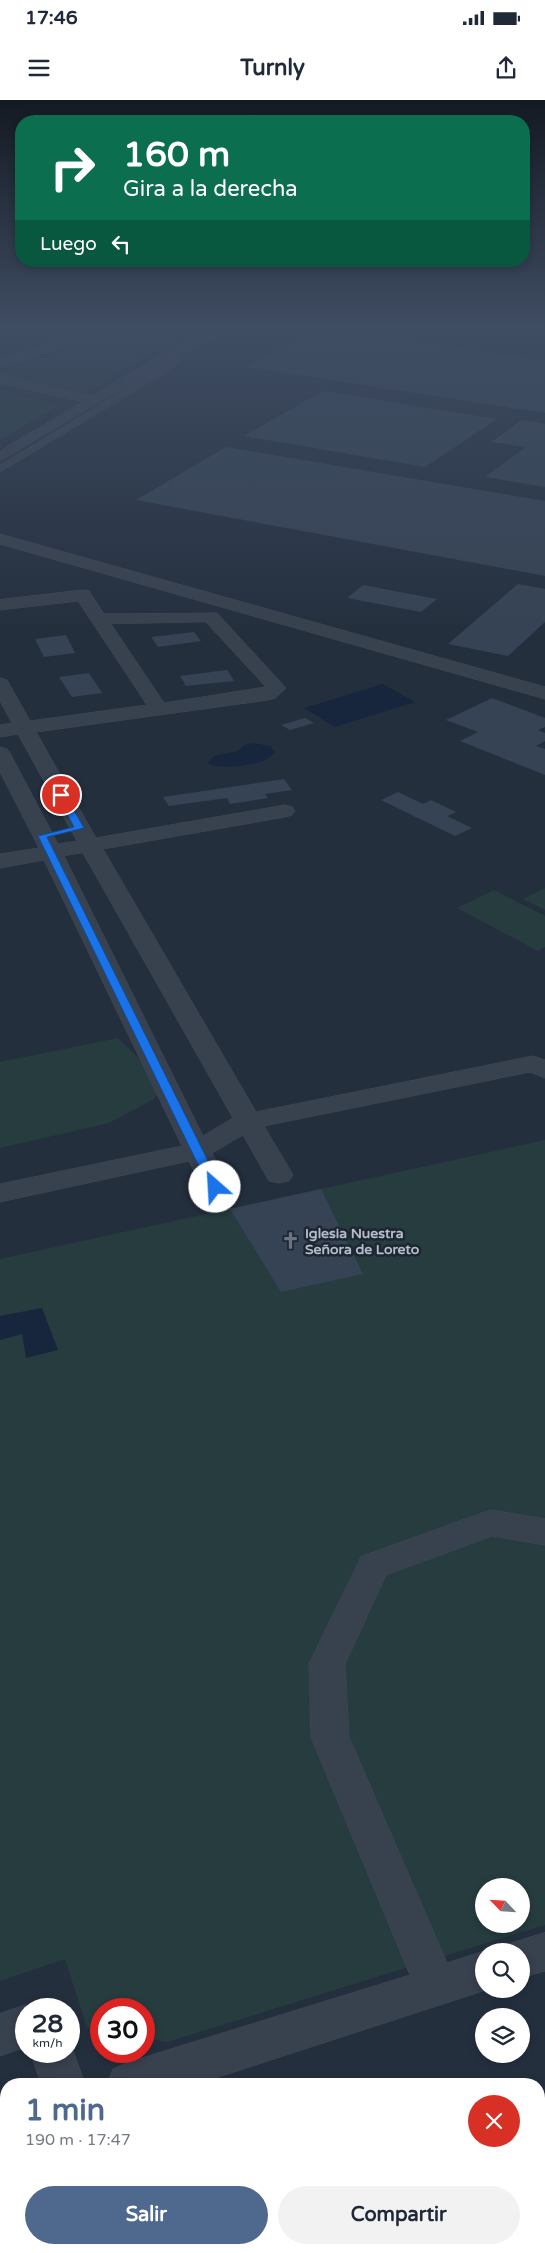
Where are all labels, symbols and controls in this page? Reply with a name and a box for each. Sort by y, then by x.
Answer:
text: 17:46 [25,7,78,29]
icon: menu [25,54,53,82]
icon: share [492,54,520,82]
text: Turnly [240,55,305,81]
text: 160 m [123,134,230,176]
icon: right [40,135,105,200]
text: Gira a la derecha [123,176,298,202]
icon: left [107,230,135,258]
text: Luego [40,233,97,255]
pin [40,774,82,816]
icon: arrive [47,781,75,809]
position arrow [188,1160,240,1212]
place label: Iglesia Nuestra Señora de Loreto [305,1225,420,1258]
church icon: Iglesia Nuestra Señora de Loreto [281,1231,301,1251]
north arrow [475,1878,530,1932]
map controls [475,1878,530,2063]
button: search [475,1943,530,1998]
speed limit sign: 30 [90,1998,155,2063]
button: layers [475,2008,530,2063]
text: 28 [32,2009,63,2039]
text: km/h [32,2036,63,2050]
text: 1 min [25,2092,105,2129]
button: close [468,2095,520,2147]
text: 190 m · 17:47 [25,2130,131,2150]
button: Salir [25,2186,268,2244]
button: Compartir [278,2186,520,2244]

